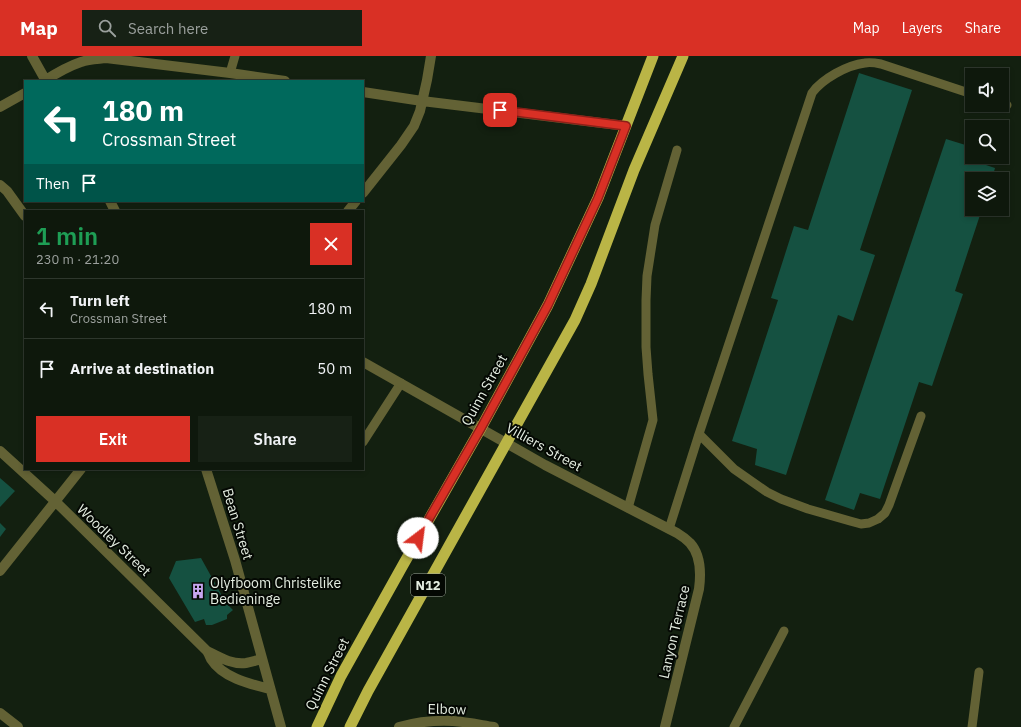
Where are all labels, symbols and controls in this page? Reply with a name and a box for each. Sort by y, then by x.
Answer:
search box [82,10,362,46]
text: Map [20,16,58,40]
icon: search [96,17,118,39]
text: Search here [128,19,208,38]
text: Map [853,19,880,37]
text: Layers [902,19,943,37]
text: Share [965,19,1001,37]
map controls [965,68,1009,216]
button: sound [965,68,1009,112]
text: 180 m [102,92,184,129]
pin [483,93,517,127]
icon: left [36,96,88,148]
icon: arrive [489,99,511,121]
button: search [965,120,1009,164]
text: Crossman Street [102,128,236,151]
icon: arrive [78,172,100,194]
button: layers [965,172,1009,216]
text: Then [36,174,70,193]
text: 1 min [36,220,98,252]
button: close [310,223,352,265]
text: 230 m · 21:20 [36,251,119,268]
text: Turn left [70,291,130,310]
icon: left [36,298,58,320]
text: 180 m [308,299,352,318]
text: Crossman Street [70,310,167,327]
street label: Quinn Street [457,351,511,429]
icon: arrive [36,358,58,380]
text: Arrive at destination [70,359,214,378]
text: 50 m [317,359,352,378]
button: Exit [36,416,190,462]
button: Share [198,416,352,462]
street label: Villiers Street [503,419,585,475]
street label: Bean Street [219,486,257,562]
street label: Woodley Street [73,500,155,580]
position arrow [397,517,439,559]
place label: Olyfboom Christelike Bedieninge [210,574,341,608]
road number: N12 [411,574,445,596]
building icon: Olyfboom Christelike Bedieninge [189,582,207,600]
street label: Lanyon Terrace [654,583,694,681]
street label: Quinn Street [301,635,353,713]
street label: Elbow [428,700,467,718]

